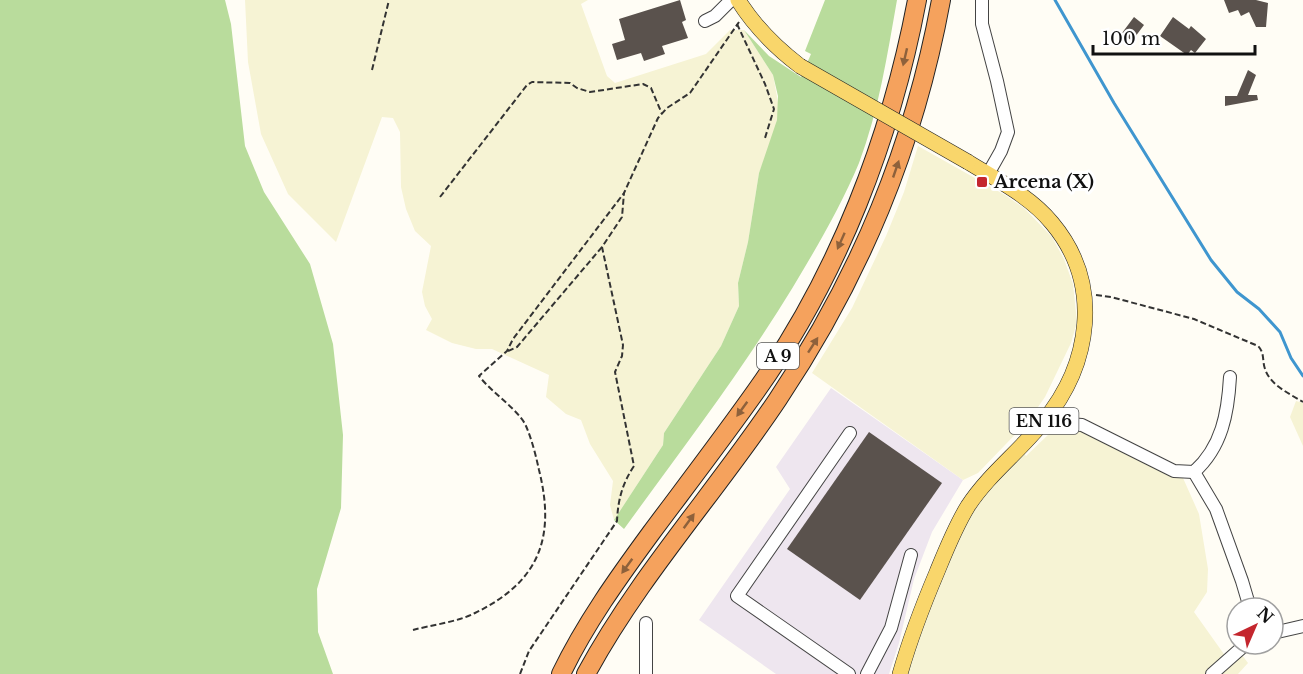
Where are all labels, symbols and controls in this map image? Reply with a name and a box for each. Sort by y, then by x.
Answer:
scale bar [1093,18,1255,56]
text: 100 m [1102,28,1160,50]
one-way arrow [899,48,909,66]
one-way arrow [892,160,901,178]
place label: Arcena (X) [993,171,1094,193]
marker: Arcena (X) [975,175,989,189]
one-way arrow [836,232,845,250]
one-way arrow [807,337,819,353]
road number: A 9 [757,343,799,369]
one-way arrow [737,402,749,417]
road number: EN 116 [1010,408,1078,434]
one-way arrow [683,514,695,530]
one-way arrow [621,558,633,574]
north arrow [1225,596,1285,656]
text: N [1253,603,1278,628]

